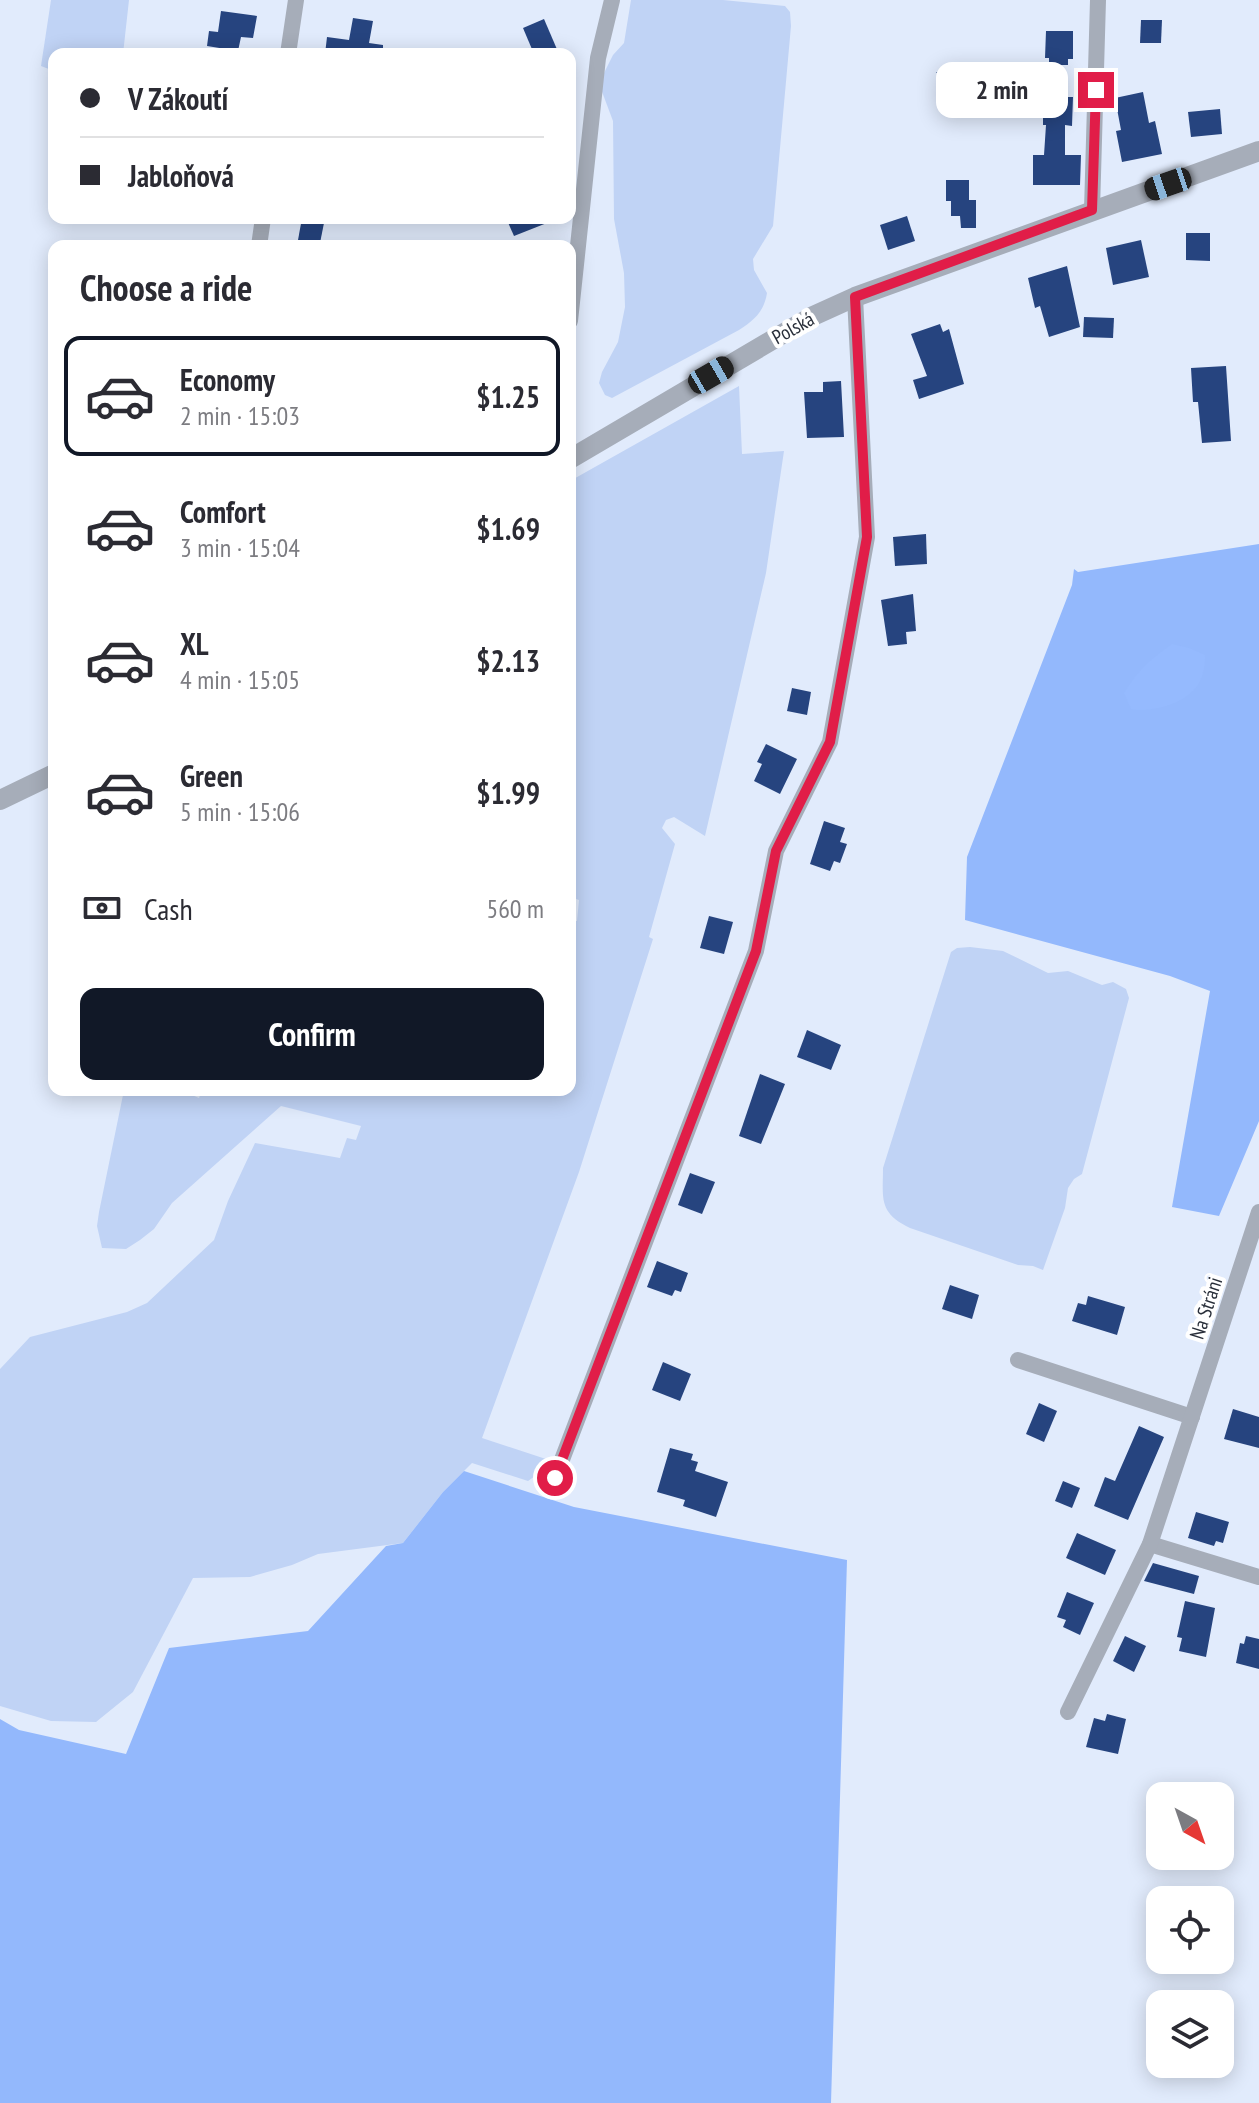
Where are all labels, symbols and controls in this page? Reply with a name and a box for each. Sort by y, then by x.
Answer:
callout: 2 min [936,62,1068,118]
route end [1078,72,1114,108]
text: 2 min [976,73,1028,106]
text: V Zákoutí [128,79,228,118]
text: Jabloňová [128,156,234,195]
car [1141,165,1195,203]
text: Choose a ride [80,264,252,311]
street label: Polská [767,306,819,350]
car [684,353,738,397]
icon: car [84,360,156,432]
text: Economy [180,360,275,399]
text: $1.25 [476,377,540,416]
text: 2 min · 15:03 [180,399,300,432]
icon: car [84,492,156,564]
text: Comfort [180,492,266,531]
text: $1.69 [476,509,540,548]
text: 3 min · 15:04 [180,531,300,564]
icon: car [84,624,156,696]
text: XL [180,624,209,663]
text: $2.13 [476,641,540,680]
text: 4 min · 15:05 [180,663,300,696]
icon: car [84,756,156,828]
text: Green [180,756,243,795]
text: $1.99 [476,773,540,812]
text: 5 min · 15:06 [180,795,300,828]
icon: cash [80,886,124,930]
text: Cash [144,889,193,928]
text: 560 m [486,892,544,925]
button: Confirm [80,988,544,1080]
street label: Na Stráni [1184,1274,1228,1342]
route start [537,1460,573,1496]
north arrow [1146,1782,1234,1870]
map controls [1146,1782,1234,2078]
button: locate [1146,1886,1234,1974]
button: layers [1146,1990,1234,2078]

